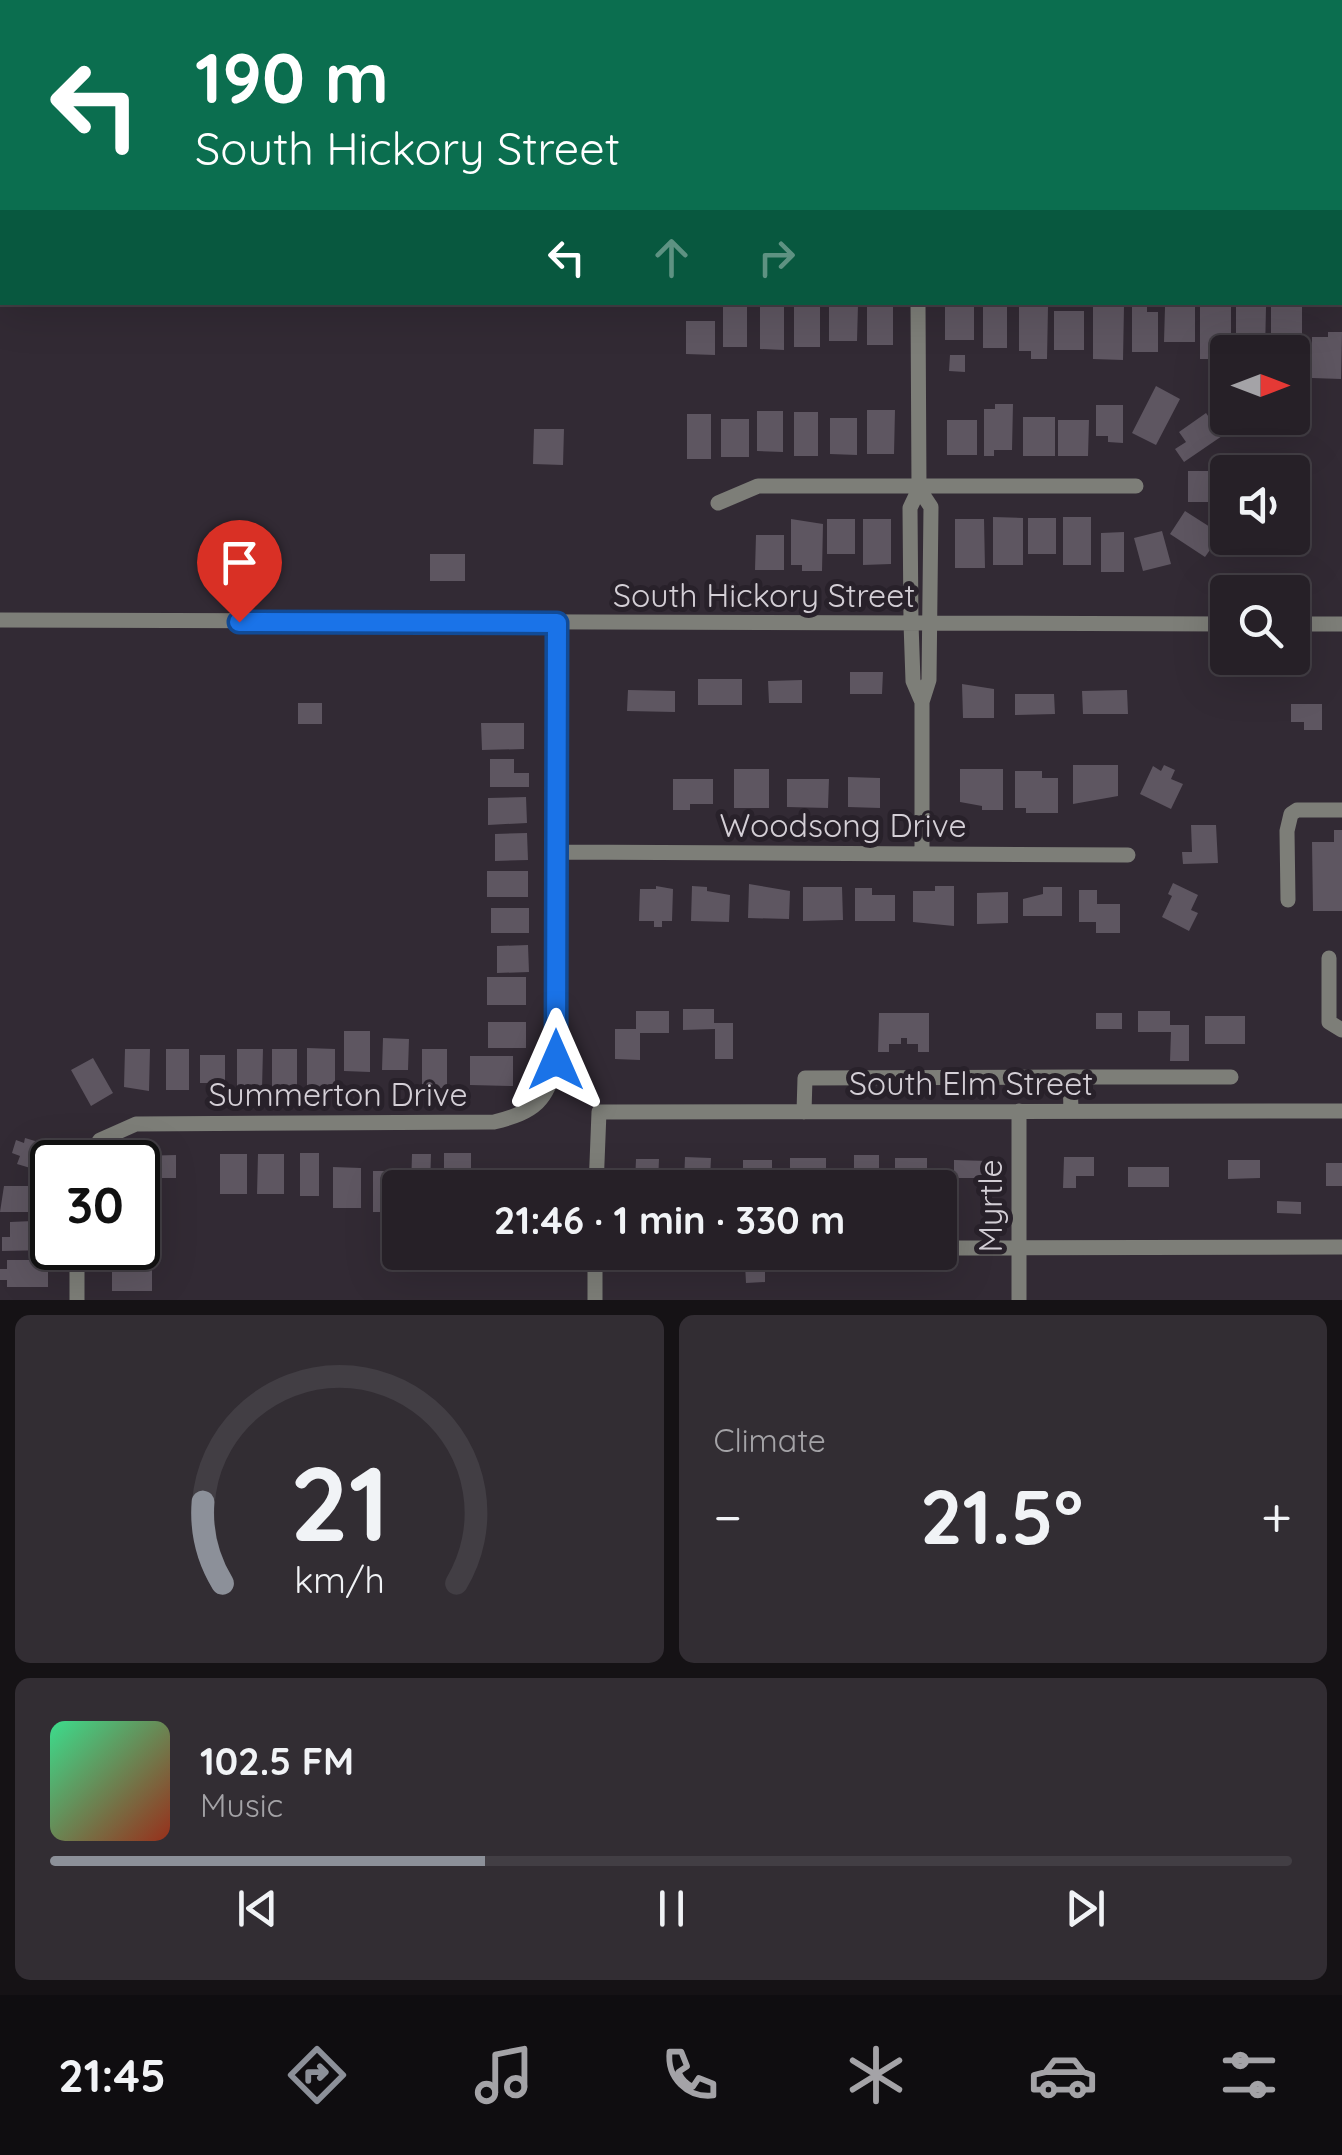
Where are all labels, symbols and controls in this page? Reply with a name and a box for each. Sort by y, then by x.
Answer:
text: 190 m [195,33,389,121]
icon: left [30,40,160,170]
text: South Hickory Street [195,120,620,176]
icon: left [539,230,594,285]
icon: ahead [644,230,699,285]
icon: right [749,230,804,285]
north arrow [1210,335,1310,435]
map controls [1210,335,1310,675]
button: sound [1210,455,1310,555]
pin [197,520,282,623]
icon: arrive [212,535,267,590]
street label: South Hickory Street [613,575,915,615]
button: search [1210,575,1310,675]
street label: Woodsong Drive [719,805,967,845]
position arrow [504,1008,608,1112]
street label: South Elm Street [849,1063,1093,1103]
street label: Summerton Drive [208,1074,468,1114]
speed limit sign: 30 [30,1140,160,1270]
street label: Myrtle [970,1160,1010,1252]
text: 21:46 · 1 min · 330 m [494,1196,845,1244]
text: Climate [714,1420,826,1460]
text: 21 [289,1437,389,1567]
text: 21.5° [920,1469,1083,1563]
text: − [714,1482,742,1551]
text: + [1261,1482,1292,1551]
text: km/h [294,1557,385,1602]
text: 102.5 FM [200,1737,354,1785]
text: Music [200,1785,283,1825]
icon: previous [230,1881,285,1936]
icon: pause [644,1881,699,1936]
icon: next [1058,1881,1113,1936]
icon: directions [282,2040,352,2110]
icon: music [469,2040,539,2110]
icon: phone [655,2040,725,2110]
icon: climate [841,2040,911,2110]
icon: car [1028,2040,1098,2110]
icon: filters [1214,2040,1284,2110]
text: 21:45 [58,2047,166,2103]

